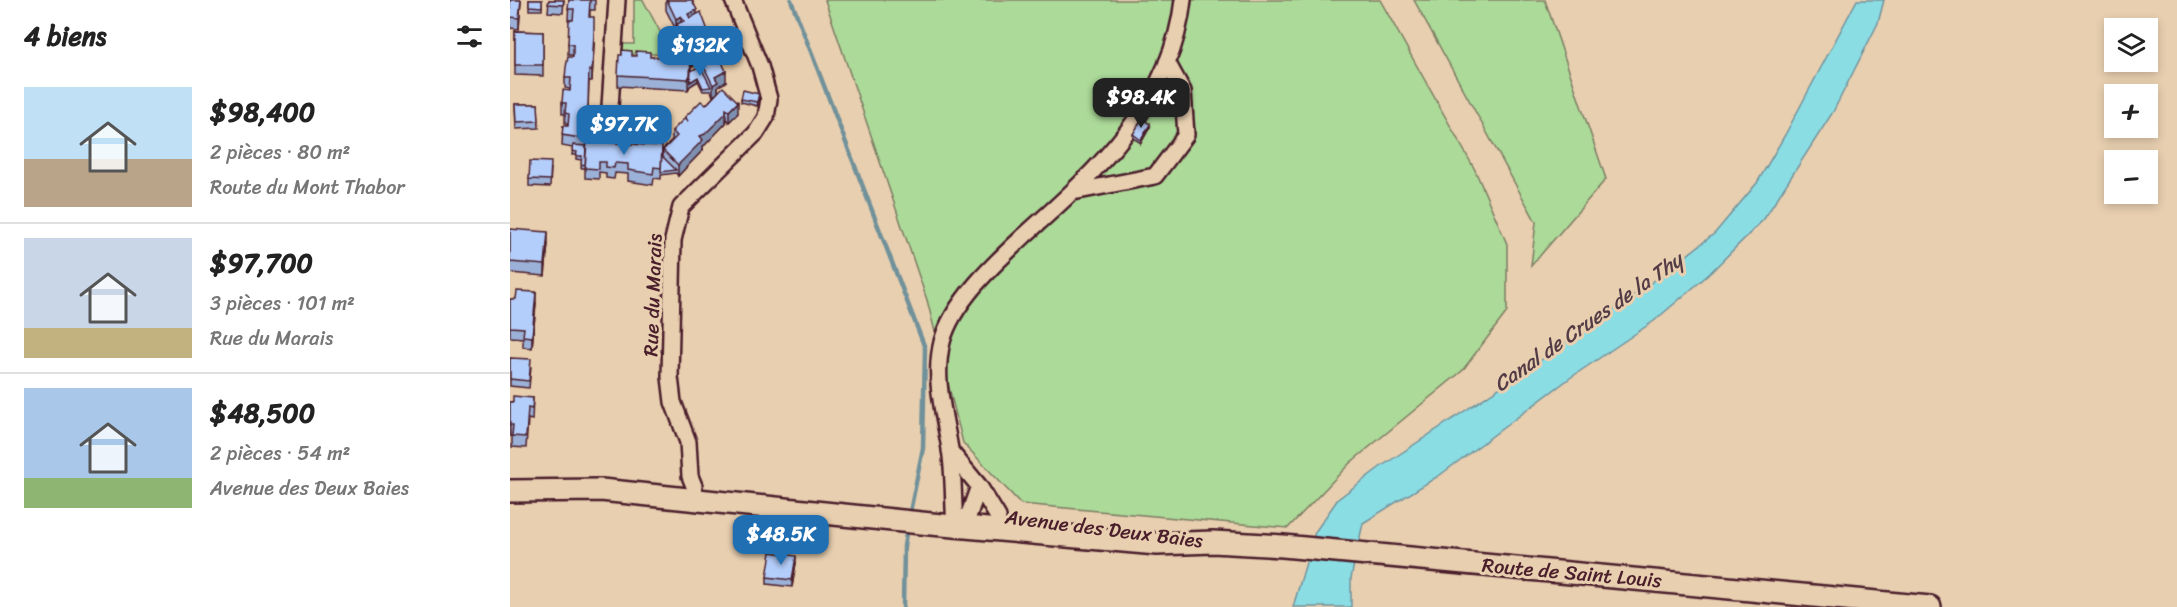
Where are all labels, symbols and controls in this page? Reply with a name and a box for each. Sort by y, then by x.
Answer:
text: 4 biens [24,13,107,59]
map controls [2104,18,2158,204]
button: layers [2104,18,2158,72]
icon: filters [453,20,486,53]
pin: $132K [658,26,742,77]
text: $132K [672,28,728,63]
pin: $98.4K [1092,78,1190,129]
text: $98.4K [1107,80,1175,115]
button: + [2104,84,2158,138]
text: $98,400 [210,89,315,135]
pin: $97.7K [575,105,673,156]
text: $97.7K [591,107,657,142]
icon: home [72,111,144,183]
text: 2 pièces · 80 m² [210,135,350,170]
button: − [2104,150,2158,204]
text: Route du Mont Thabor [210,170,405,205]
street label: Rue du Marais [633,232,673,357]
text: $97,700 [210,240,313,286]
water label: Canal de Crues de la Thy [1485,240,1694,402]
icon: home [72,262,144,334]
text: 3 pièces · 101 m² [210,286,355,321]
text: Rue du Marais [210,321,333,356]
text: $48,500 [210,390,315,436]
icon: home [72,412,144,484]
text: 2 pièces · 54 m² [210,436,350,471]
text: Avenue des Deux Baies [210,471,409,506]
street label: Avenue des Deux Baies [1002,499,1206,559]
pin: $48.5K [732,515,830,566]
text: $48.5K [747,517,815,552]
street label: Route de Saint Louis [1481,548,1664,598]

